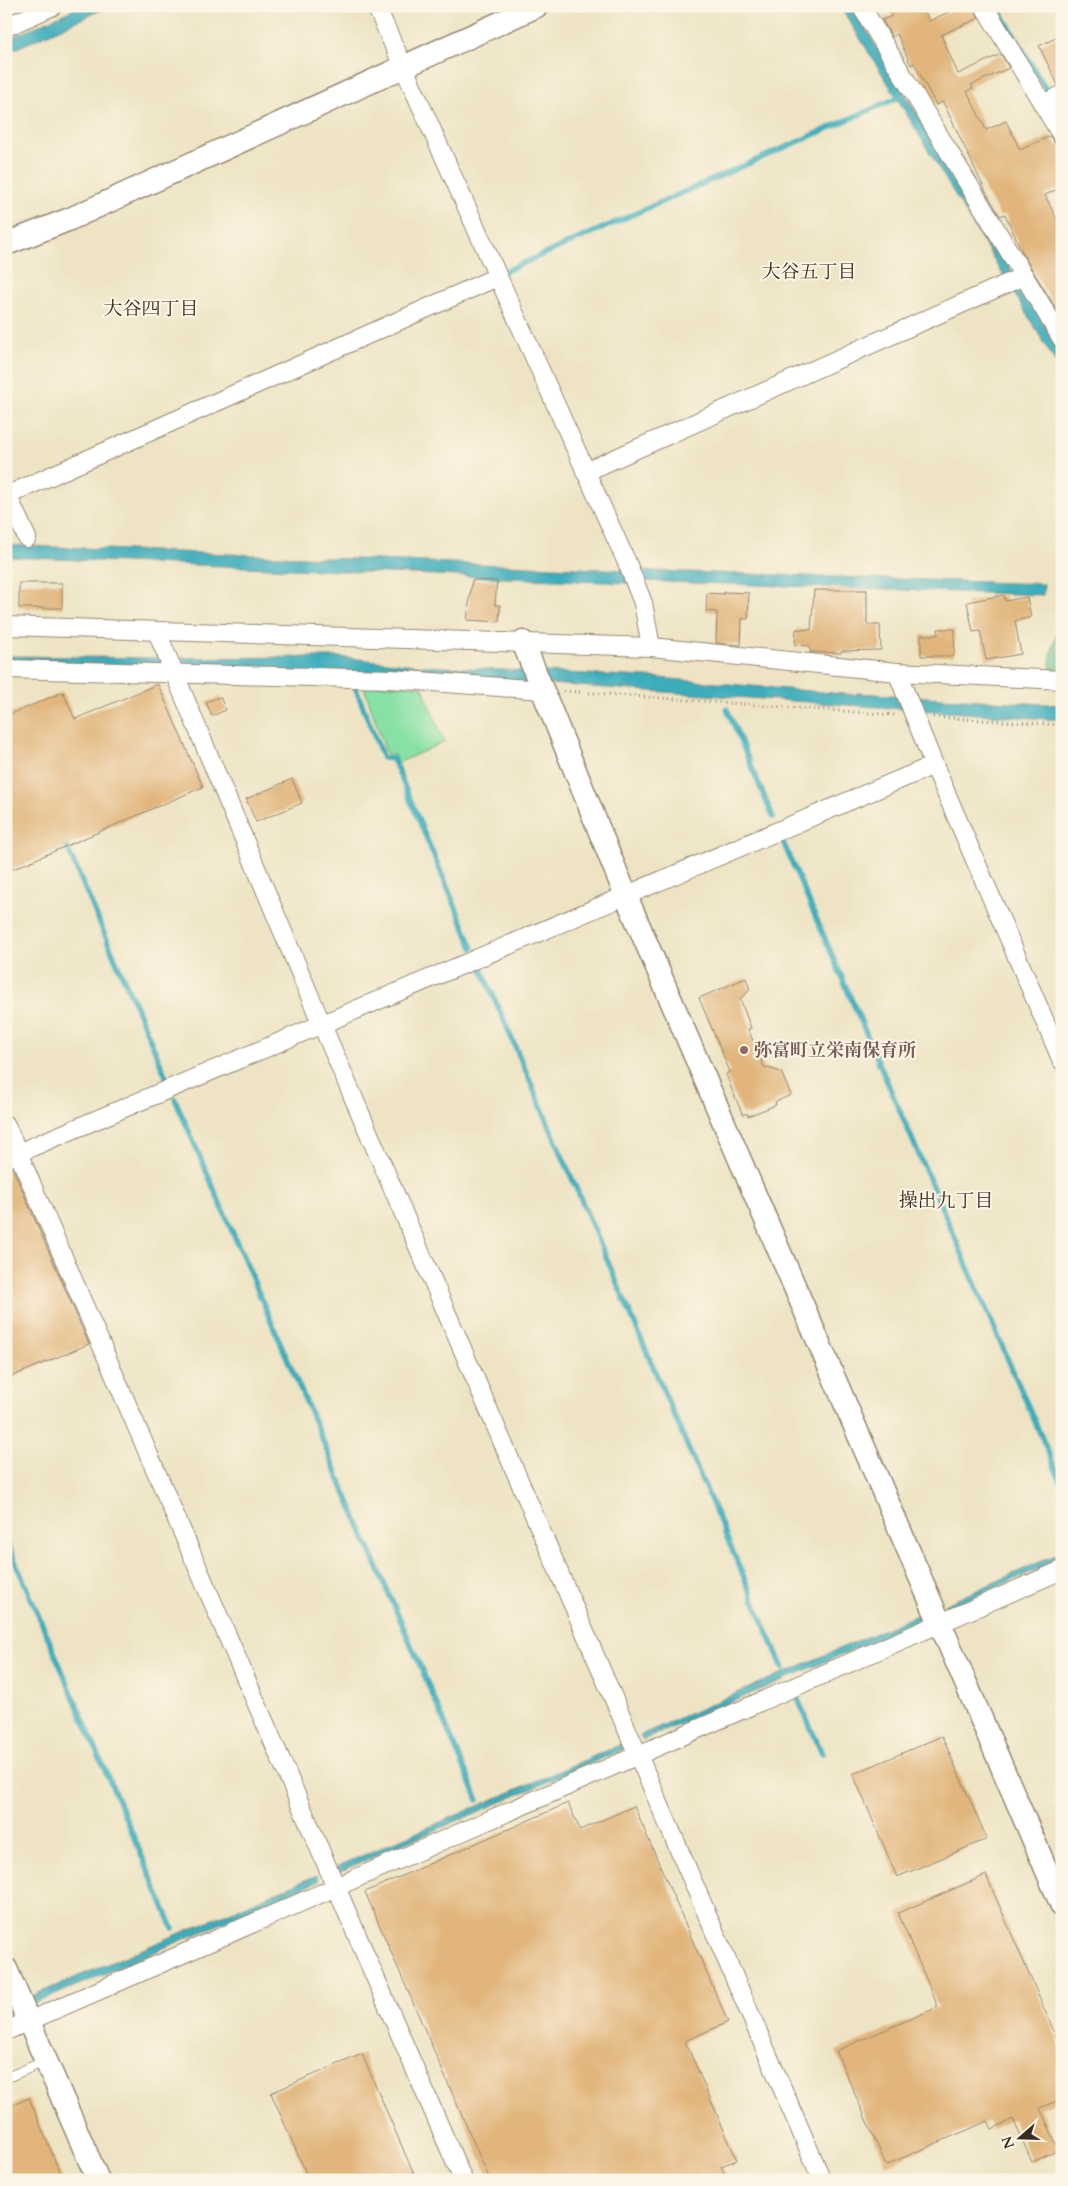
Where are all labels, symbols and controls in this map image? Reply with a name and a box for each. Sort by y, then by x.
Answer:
district label: 大谷五丁目 [761,259,857,285]
district label: 大谷四丁目 [103,296,199,322]
place label: 弥富町立栄南保育所 [754,1038,916,1063]
marker: 弥富町立栄南保育所 [738,1044,750,1056]
district label: 操出九丁目 [898,1188,994,1214]
north arrow [996,2114,1046,2164]
text: N [997,2133,1019,2151]

